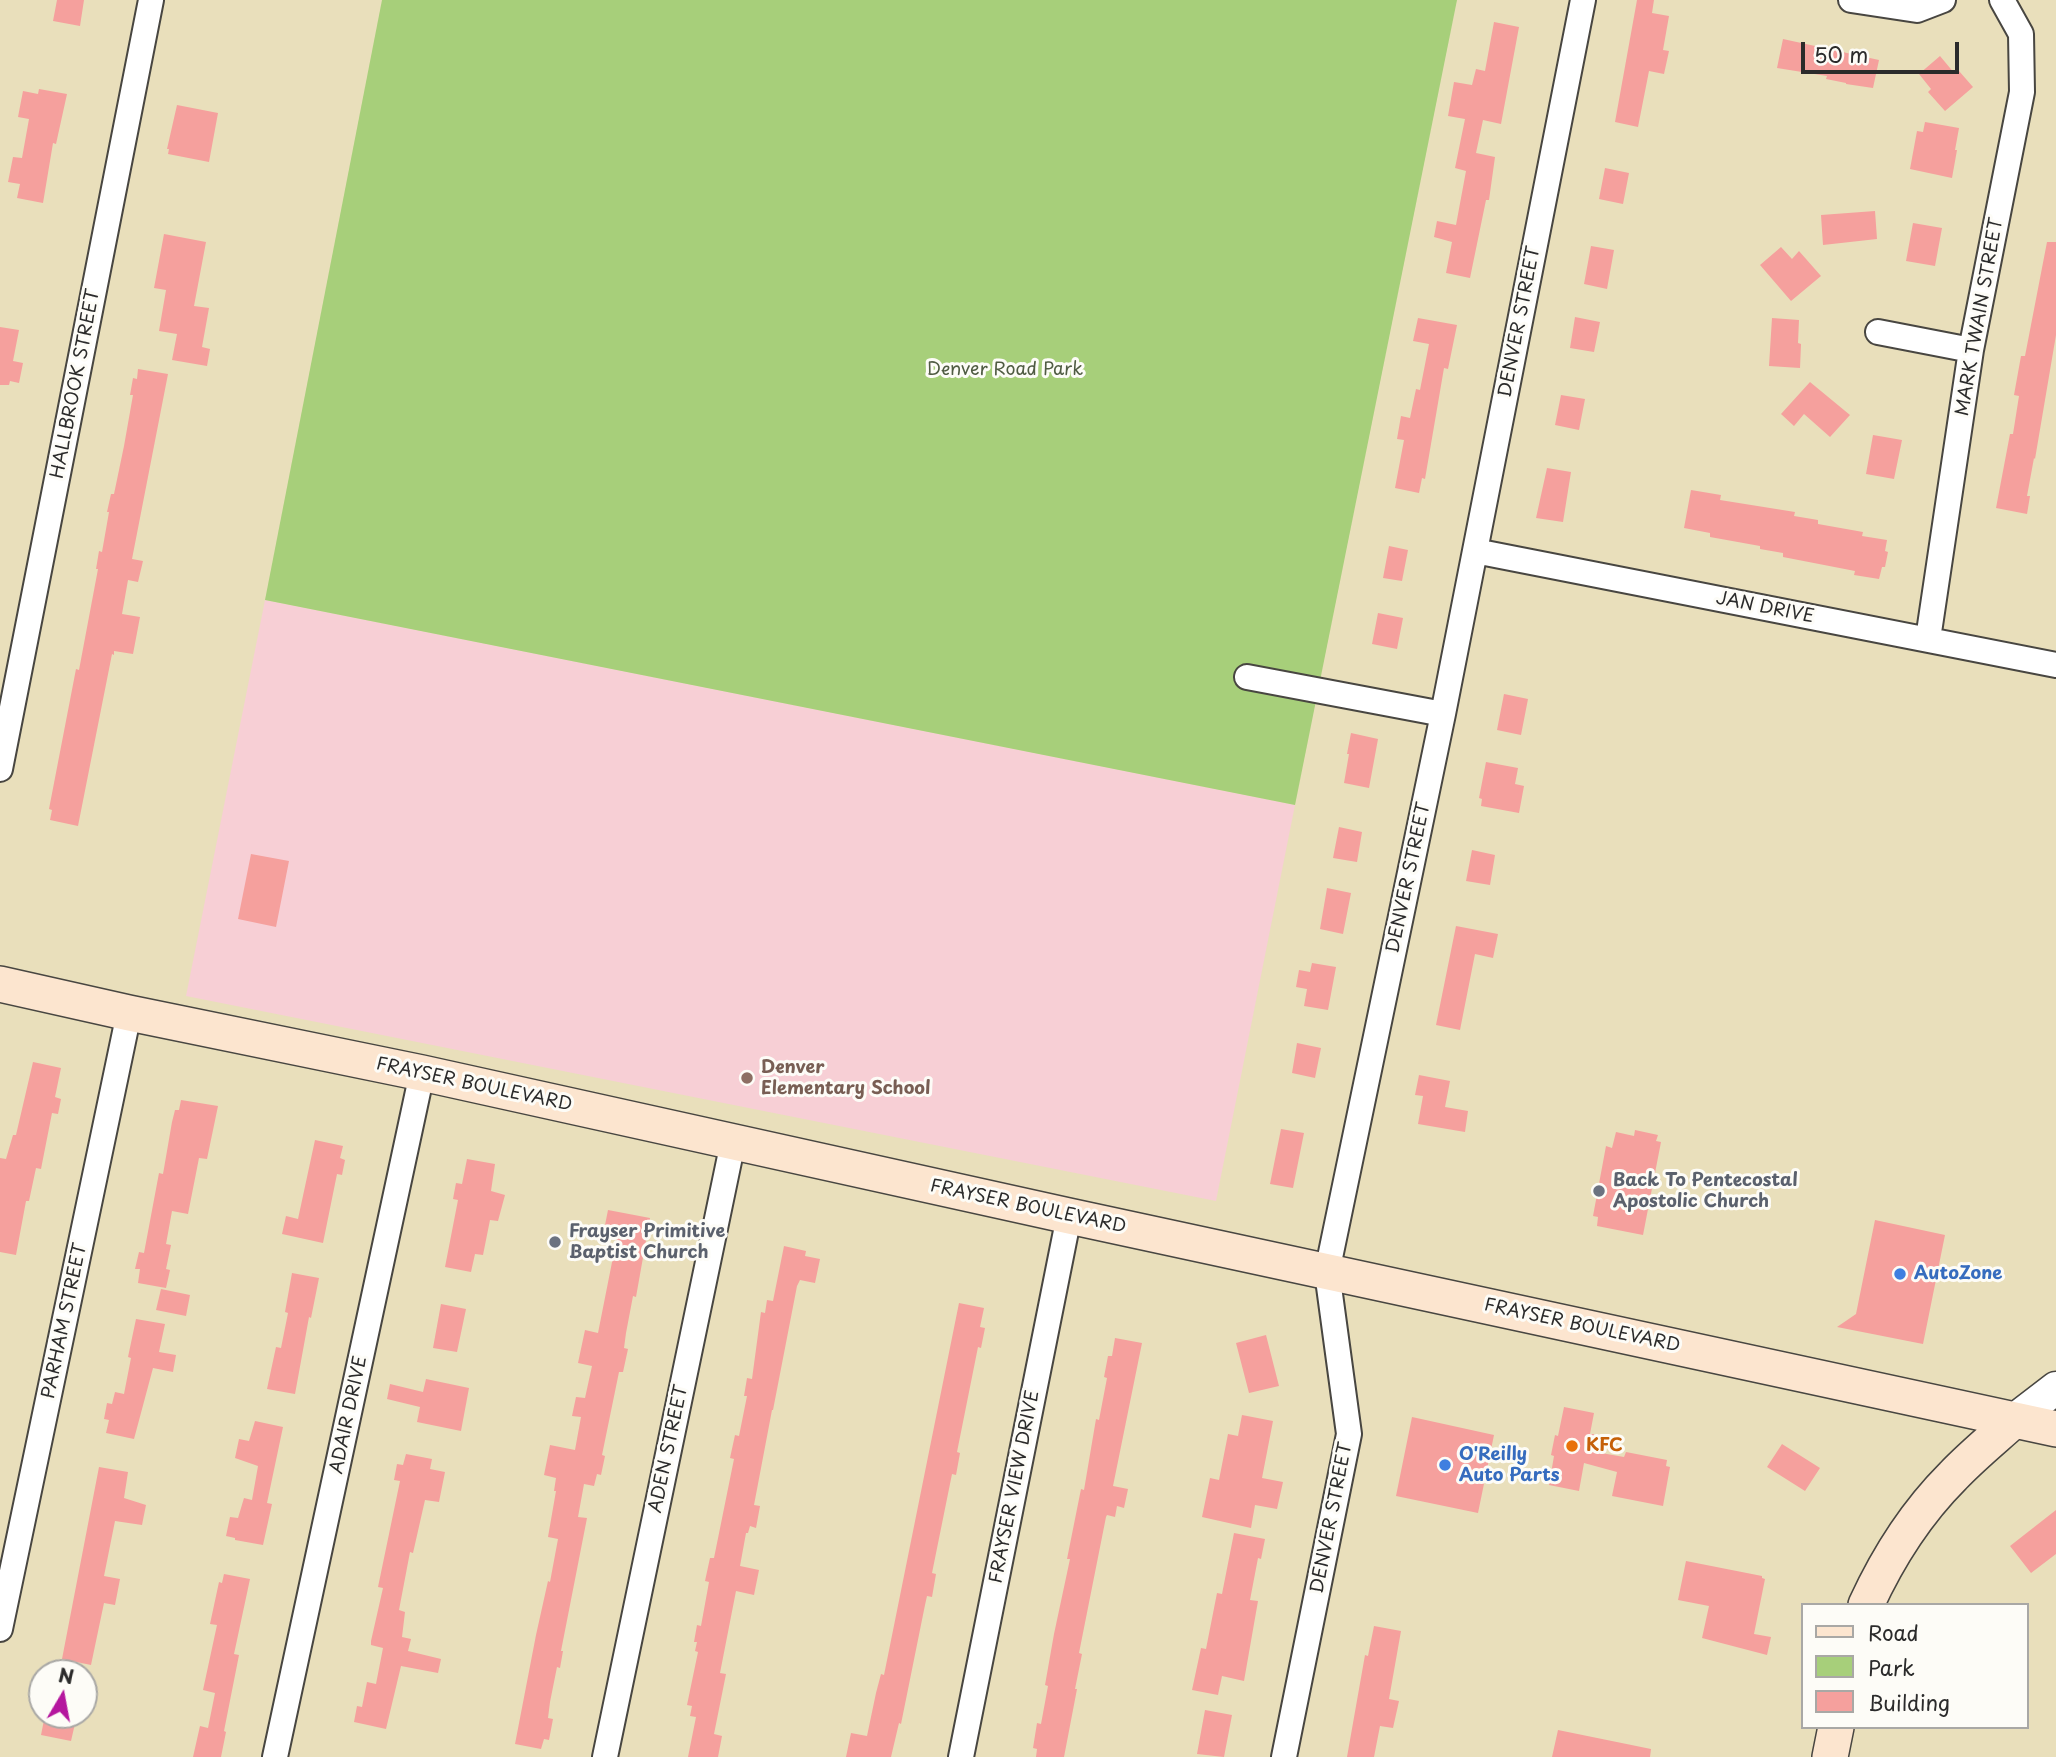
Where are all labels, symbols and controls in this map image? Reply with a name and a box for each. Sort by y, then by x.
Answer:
scale bar [1804,28,1962,72]
text: 50 m [1814,38,1868,70]
street label: MARK TWAIN STREET [1952,216,2008,418]
street label: DENVER STREET [1495,245,1545,399]
street label: HALLBROOK STREET [47,287,105,481]
park label: Denver Road Park [927,359,1083,381]
street label: JAN DRIVE [1714,588,1816,628]
street label: DENVER STREET [1382,801,1436,955]
street label: FRAYSER BOULEVARD [374,1054,574,1116]
place label: Denver Elementary School [761,1057,931,1100]
marker: Denver Elementary School [739,1070,755,1086]
place label: Back To Pentecostal Apostolic Church [1613,1170,1798,1212]
street label: FRAYSER BOULEVARD [928,1176,1128,1238]
marker: Back To Pentecostal Apostolic Church [1591,1183,1607,1199]
place label: Frayser Primitive Baptist Church [569,1221,725,1264]
marker: Frayser Primitive Baptist Church [547,1234,563,1250]
street label: PARHAM STREET [38,1241,92,1401]
place label: AutoZone [1914,1263,2002,1285]
marker: AutoZone [1892,1266,1908,1282]
street label: FRAYSER BOULEVARD [1482,1295,1682,1357]
street label: ADAIR DRIVE [326,1354,372,1476]
street label: ADEN STREET [645,1383,693,1515]
street label: FRAYSER VIEW DRIVE [986,1389,1044,1585]
place label: KFC [1586,1435,1623,1457]
marker: KFC [1564,1438,1580,1454]
street label: DENVER STREET [1307,1441,1357,1595]
place label: O'Reilly Auto Parts [1459,1444,1560,1486]
marker: O'Reilly Auto Parts [1437,1457,1453,1473]
legend [1800,1603,2028,1729]
text: Road [1868,1616,1919,1648]
text: Park [1868,1651,1915,1683]
north arrow [28,1659,98,1729]
text: N [56,1660,76,1690]
text: Building [1868,1686,1950,1718]

